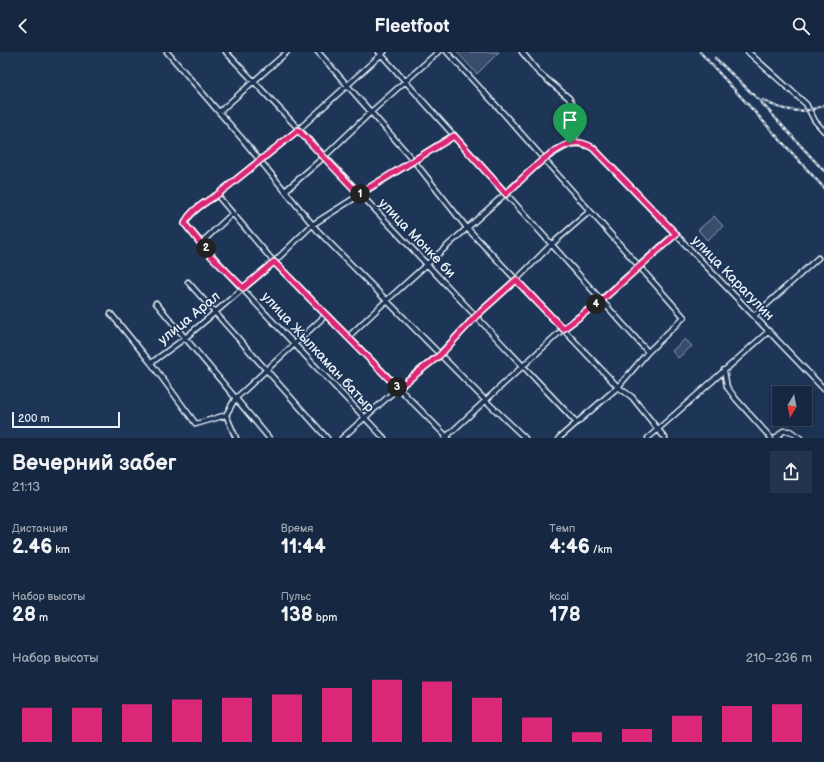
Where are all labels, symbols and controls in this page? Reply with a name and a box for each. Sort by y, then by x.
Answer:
icon: back [12,15,34,37]
icon: search [790,15,812,37]
text: Fleetfoot [375,16,449,37]
pin [553,103,587,144]
icon: arrive [559,109,581,131]
pin: 1 [350,184,370,204]
text: 1 [358,187,362,200]
street label: улица Монке би [375,195,459,281]
street label: улица Карагулин [688,232,778,324]
pin: 2 [196,238,216,258]
text: 2 [203,241,209,254]
street label: улица Арал [154,288,224,348]
street label: улица Жылкаман батыр [258,288,378,416]
pin: 4 [586,294,606,314]
text: 4 [593,297,599,310]
pin: 3 [387,377,407,397]
text: 3 [394,380,400,393]
north arrow [772,386,812,426]
map controls [772,386,812,426]
scale bar [12,410,120,429]
text: 200 m [18,412,50,425]
text: Вечерний забег [12,450,176,477]
button: share [770,451,812,493]
text: 21:13 [12,479,40,495]
text: Дистанция [12,522,68,535]
text: Время [281,522,313,535]
text: Темп [549,522,575,535]
text: 2.46 [12,535,52,559]
text: 11:44 [281,535,326,559]
text: 4:46 [549,535,590,559]
text: km [52,543,70,556]
text: /km [590,543,612,556]
text: Набор высоты [12,590,85,603]
text: Пульс [281,590,311,603]
text: kcal [549,590,569,603]
text: 28 [12,603,36,627]
text: 138 [281,603,313,627]
text: 178 [549,603,581,627]
text: m [36,611,48,624]
text: bpm [313,611,337,624]
text: Набор высоты [12,650,99,666]
text: 210–236 m [746,650,812,666]

